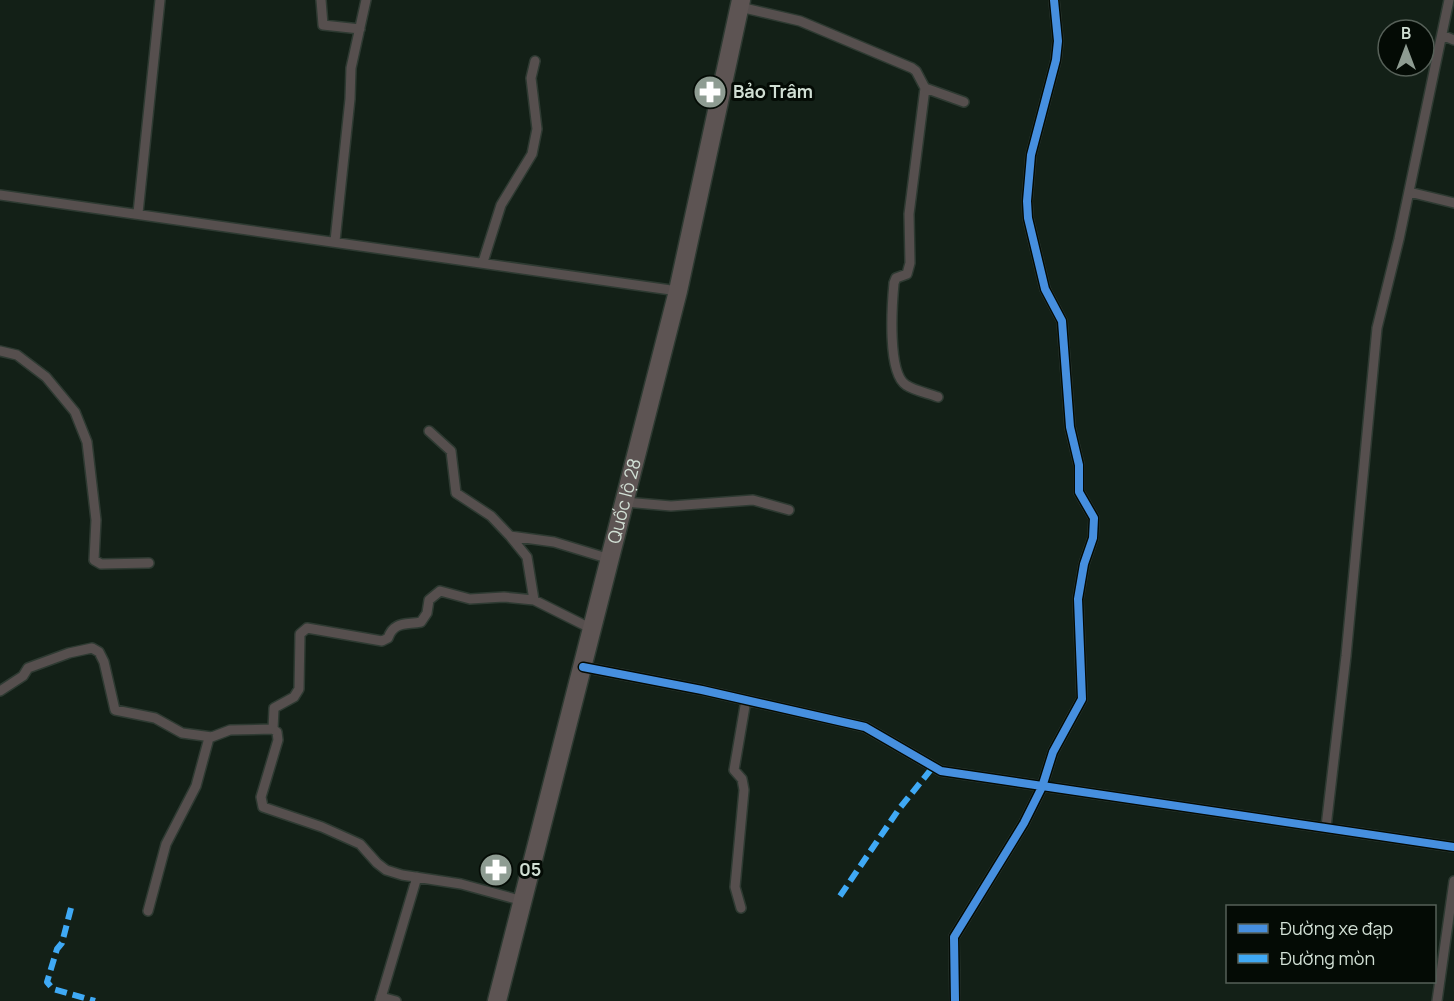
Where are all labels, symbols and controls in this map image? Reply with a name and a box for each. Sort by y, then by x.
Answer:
north arrow [1376,18,1436,78]
text: B [1401,22,1411,44]
pharmacy icon: Bảo Trâm [692,74,728,110]
place label: Bảo Trâm [733,79,813,103]
street label: Quốc lộ 28 [601,456,646,546]
pharmacy icon: 05 [478,852,514,888]
place label: 05 [519,857,541,881]
legend [1226,905,1436,983]
text: Đường xe đạp [1280,916,1393,940]
text: Đường mòn [1280,946,1375,970]

